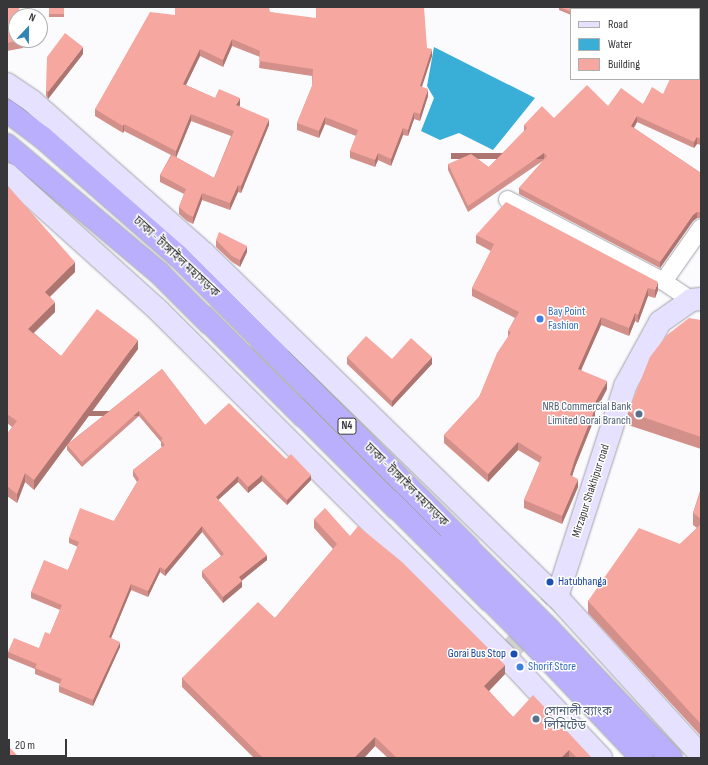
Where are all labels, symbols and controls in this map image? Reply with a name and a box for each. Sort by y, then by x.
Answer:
north arrow [8,8,48,48]
legend [570,8,700,80]
text: N [27,10,37,24]
text: Road [608,17,628,32]
text: Water [608,37,632,52]
text: Building [608,57,640,72]
street label: ঢাকা - টাঙ্গাইল মহাসড়ক [130,214,222,300]
place label: Bay Point Fashion [548,305,586,333]
marker: Bay Point Fashion [535,314,545,324]
place label: NRB Commercial Bank Limited Gorai Branch [542,400,631,428]
marker: NRB Commercial Bank Limited Gorai Branch [634,409,644,419]
road number: N4 [337,417,357,435]
street label: ঢাকা - টাঙ্গাইল মহাসড়ক [361,440,451,530]
street label: Mirzapur Shakhipur road [569,443,613,539]
place label: Hatubhanga [558,575,607,589]
marker: Hatubhanga [545,577,555,587]
place label: Gorai Bus Stop [448,647,506,661]
marker: Gorai Bus Stop [509,649,519,659]
place label: Shorif Store [528,660,576,674]
marker: Shorif Store [515,662,525,672]
place label: সোনালী ব্যাংক লিমিটেড [544,705,612,733]
marker: সোনালী ব্যাংক লিমিটেড [531,714,541,724]
scale bar [10,731,69,757]
text: 20 m [15,738,35,753]

